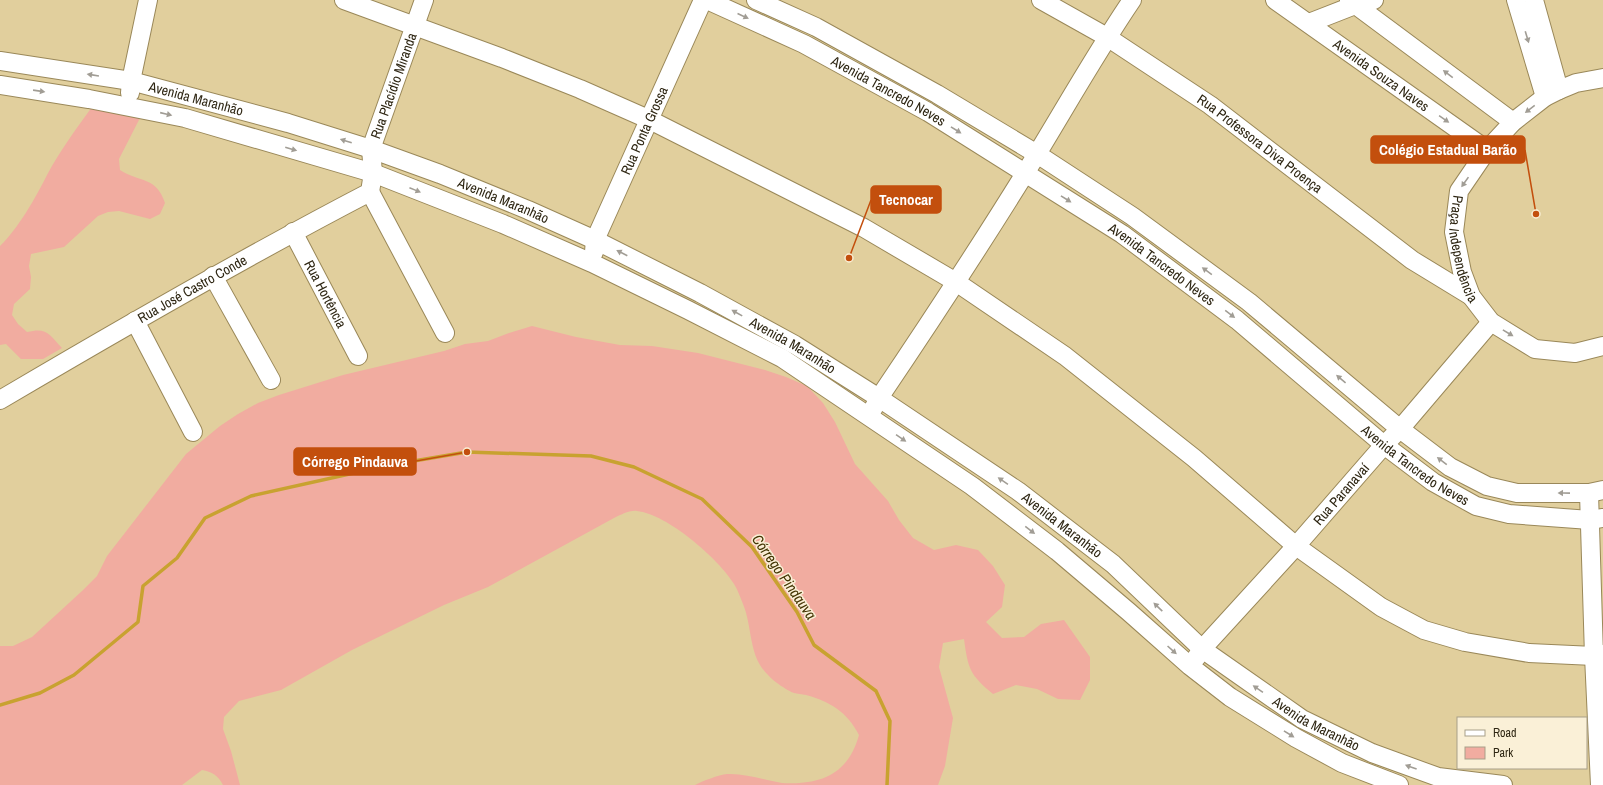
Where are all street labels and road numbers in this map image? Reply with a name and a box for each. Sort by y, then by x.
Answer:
street label: Rua Placídio Miranda [366,30,421,141]
street label: Avenida Souza Naves [1329,34,1433,115]
street label: Avenida Tancredo Neves [827,51,949,130]
street label: Avenida Maranhão [146,77,245,120]
street label: Rua Ponta Grossa [617,83,672,177]
street label: Rua Professora Diva Proença [1194,90,1326,197]
street label: Avenida Maranhão [454,173,552,227]
street label: Praça Independência [1445,194,1482,307]
street label: Avenida Tancredo Neves [1104,218,1219,310]
street label: Rua José Castro Conde [134,251,250,327]
street label: Rua Hortência [300,257,351,332]
street label: Avenida Maranhão [746,312,839,378]
street label: Avenida Tancredo Neves [1357,420,1473,510]
street label: Rua Paranavaí [1309,459,1374,529]
street label: Avenida Maranhão [1017,488,1106,562]
street label: Avenida Maranhão [1268,692,1363,755]

